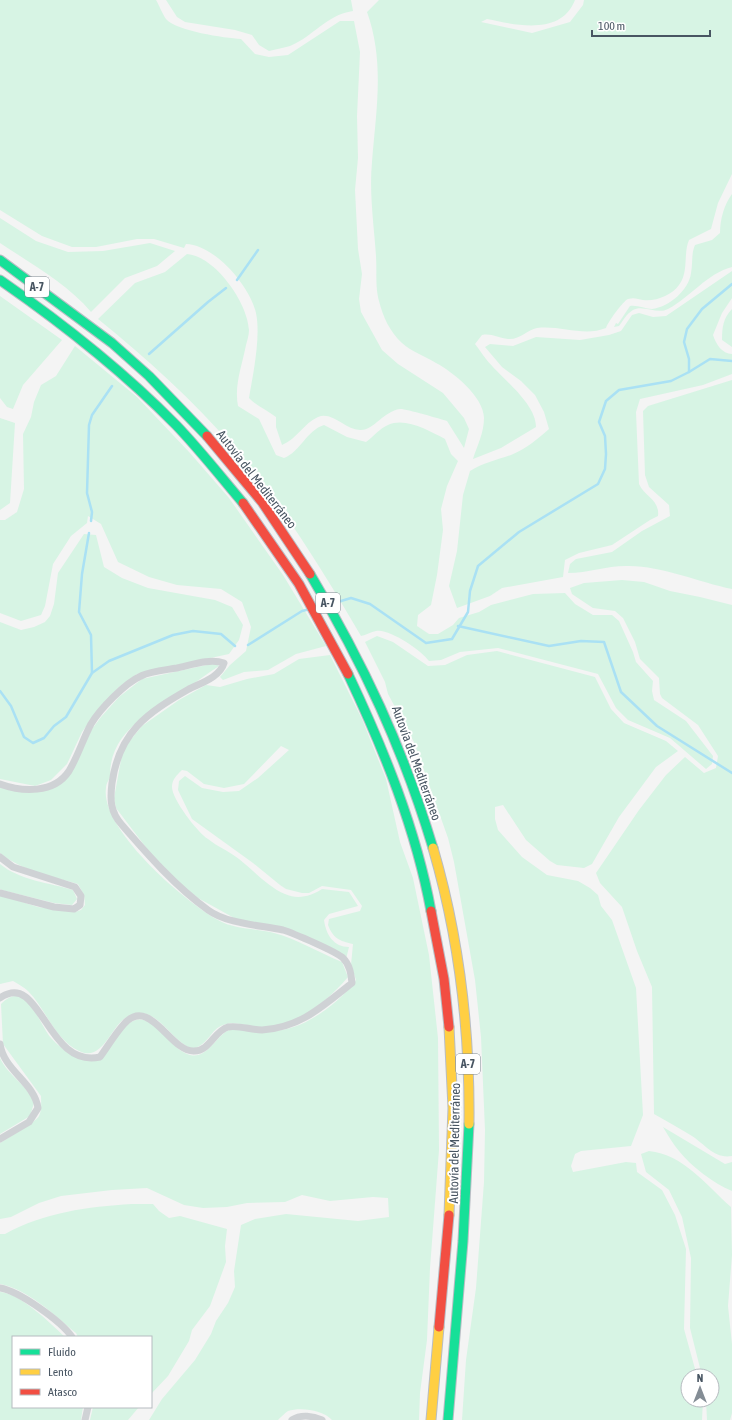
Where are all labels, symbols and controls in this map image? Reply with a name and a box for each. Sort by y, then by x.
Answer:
scale bar [592,12,710,38]
text: 100 m [598,19,625,33]
road number: A-7 [25,277,49,297]
street label: Autovía del Mediterráneo [214,427,300,531]
road number: A-7 [316,593,340,613]
street label: Autovía del Mediterráneo [389,704,444,822]
road number: A-7 [456,1054,480,1074]
street label: Autovía del Mediterráneo [446,1083,463,1203]
legend [12,1336,152,1408]
text: Fluido [48,1345,76,1359]
text: Lento [48,1365,73,1379]
north arrow [680,1368,720,1408]
text: N [697,1372,703,1384]
text: Atasco [48,1385,78,1399]

